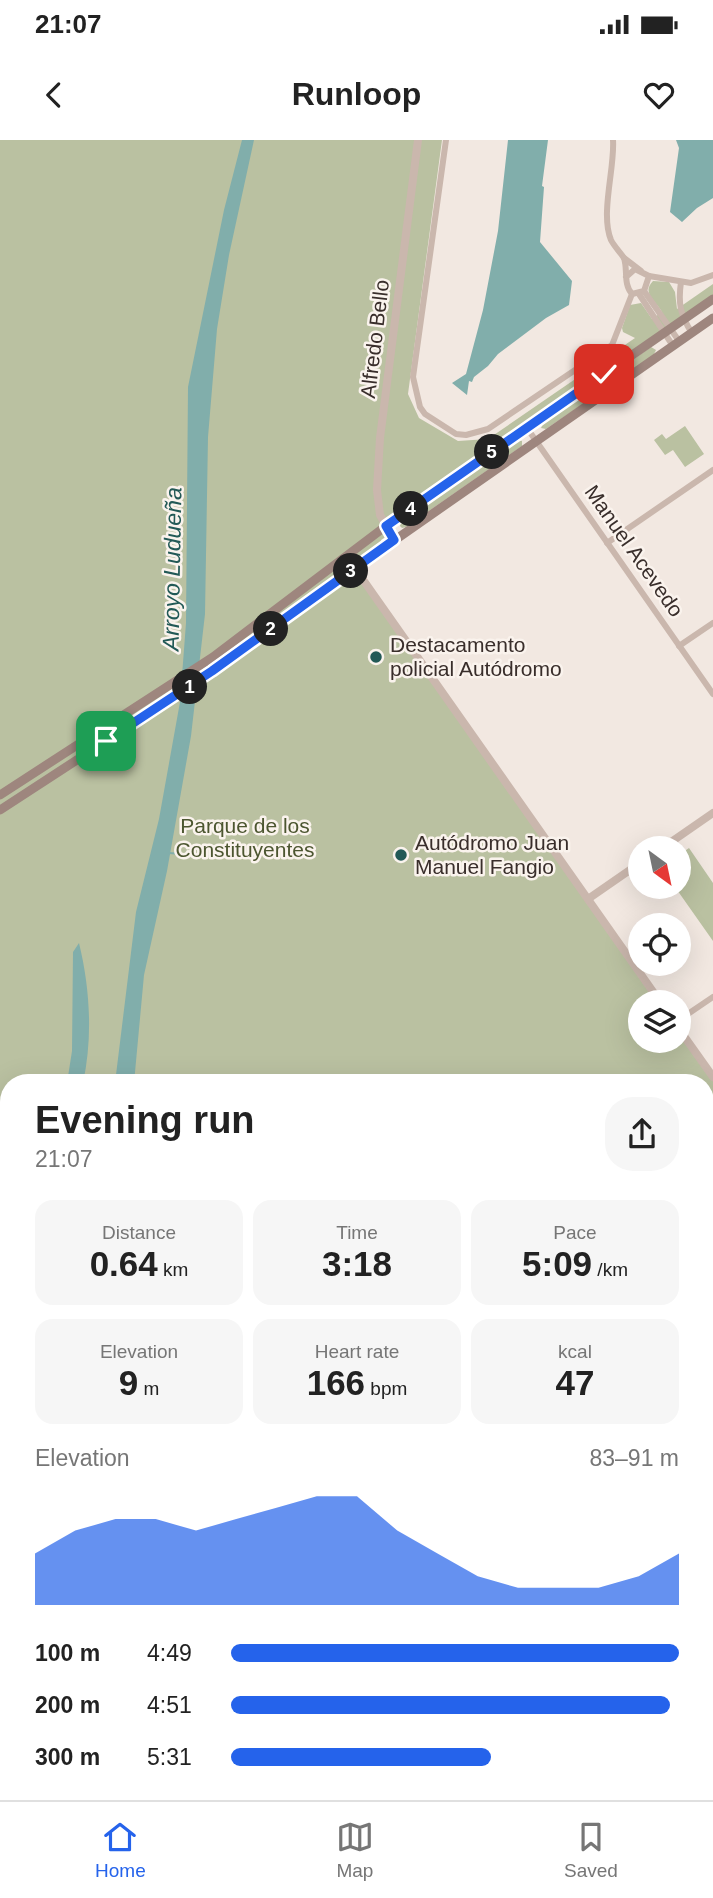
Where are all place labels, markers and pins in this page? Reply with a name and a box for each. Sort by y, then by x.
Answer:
pin [574,344,634,404]
pin: 5 [475,434,510,470]
pin: 4 [394,492,428,526]
pin: 3 [334,554,368,588]
pin: 2 [254,612,288,646]
place label: Destacamento policial Autódromo [390,633,562,680]
marker: Destacamento policial Autódromo [368,649,384,665]
pin: 1 [172,670,208,704]
pin [76,711,136,771]
place label: Autódromo Juan Manuel Fangio [415,831,569,878]
marker: Autódromo Juan Manuel Fangio [393,847,409,863]

